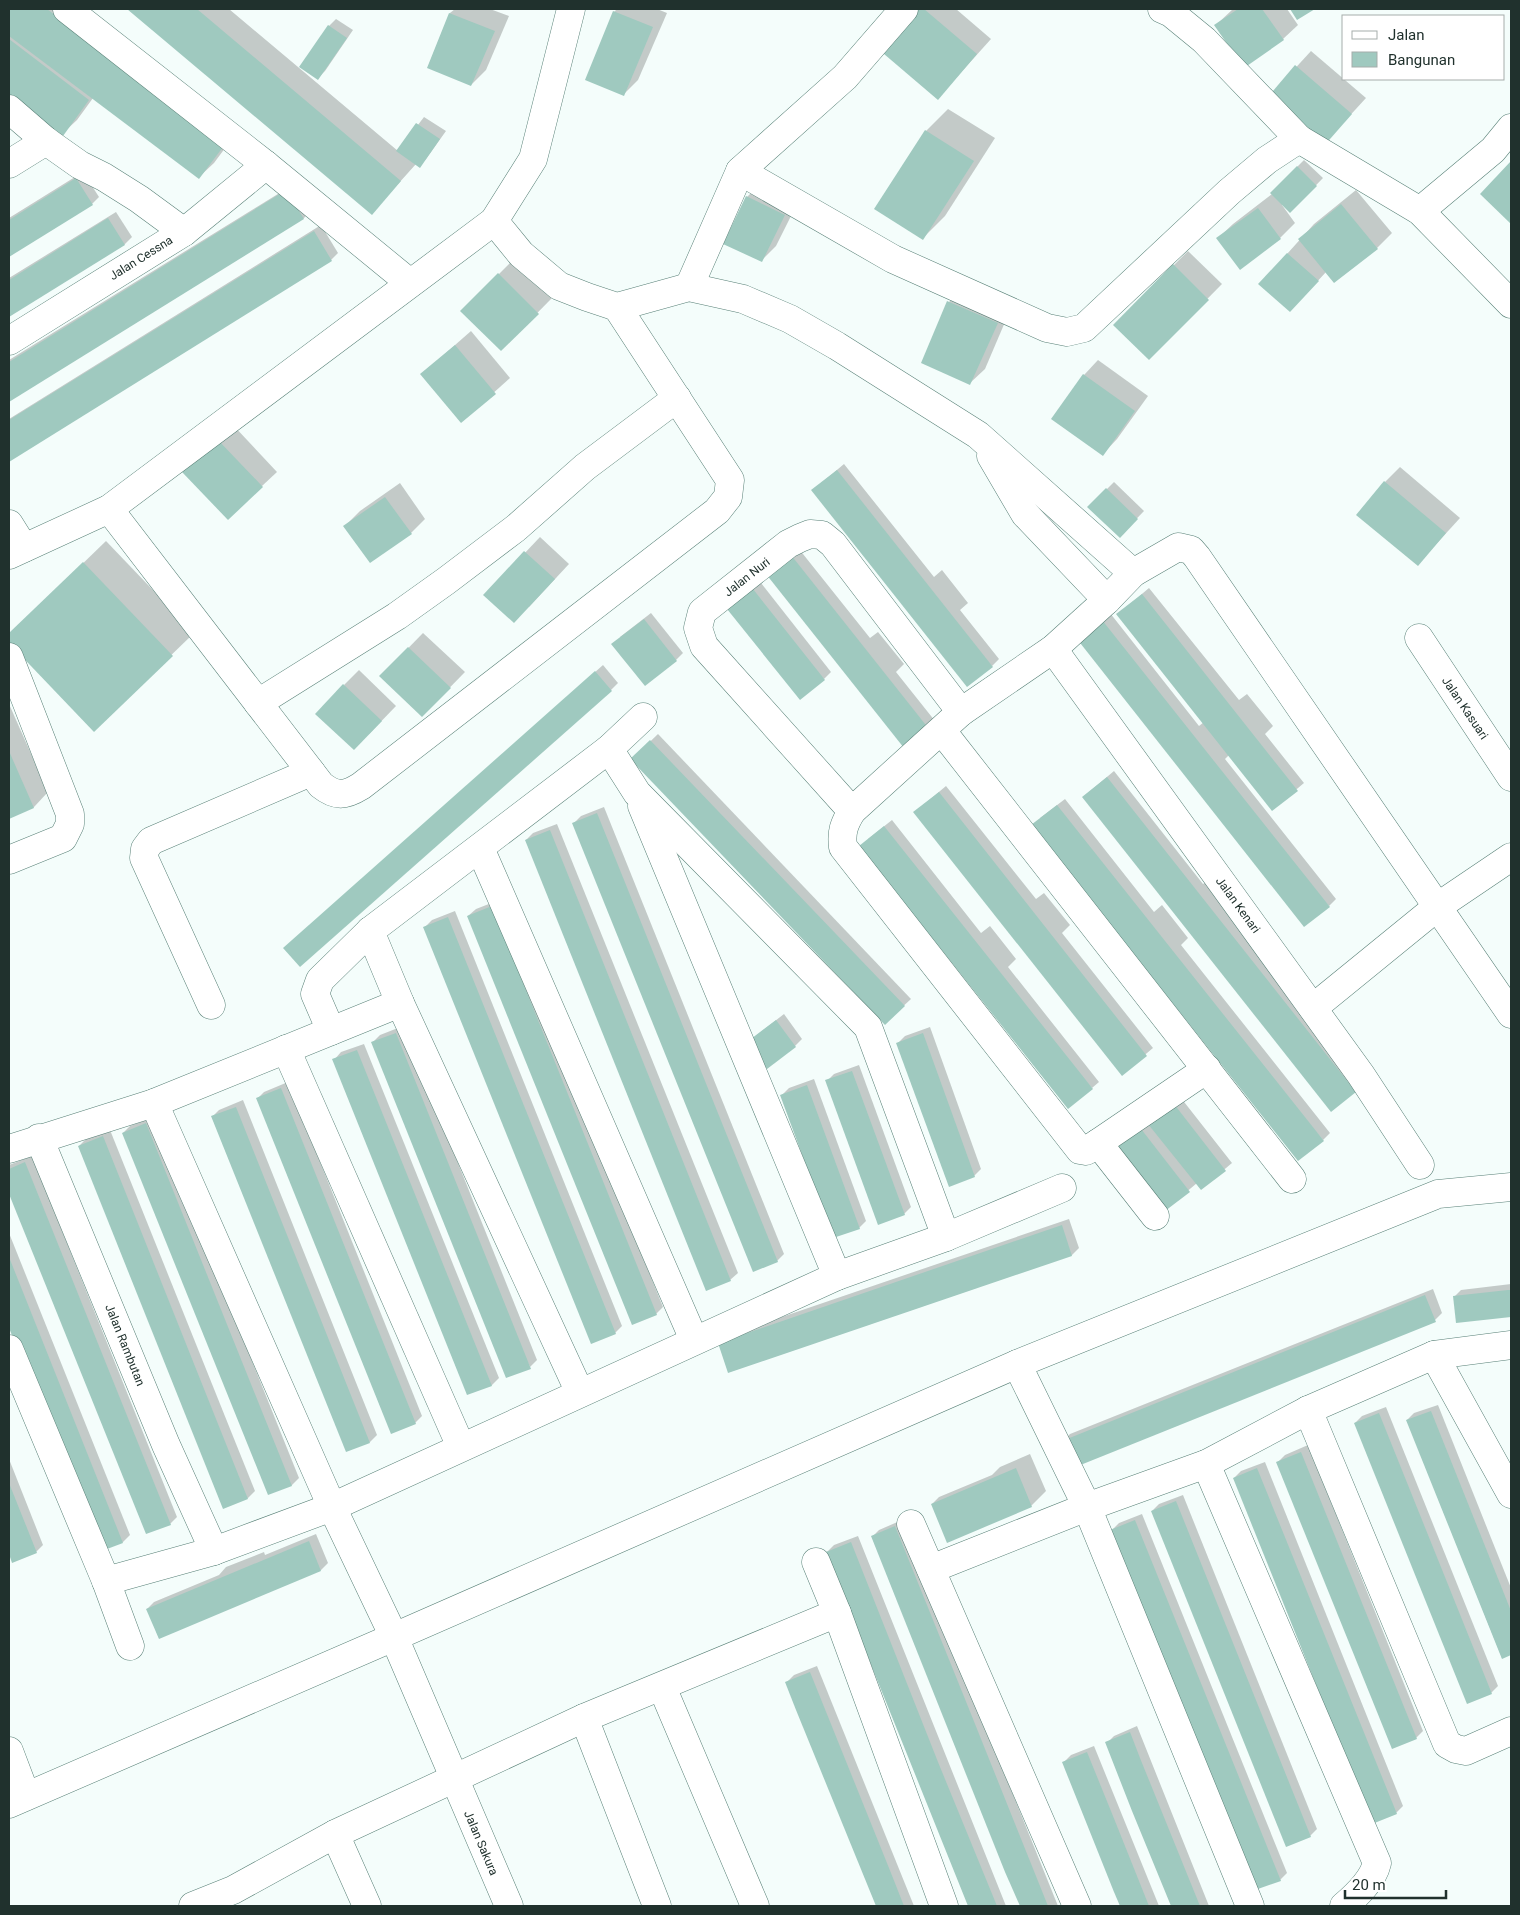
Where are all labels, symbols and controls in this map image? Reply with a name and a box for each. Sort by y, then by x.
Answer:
legend [1342,15,1505,80]
text: Jalan [1388,26,1425,44]
text: Bangunan [1388,51,1455,69]
street label: Jalan Cessna [107,233,175,283]
street label: Jalan Nuri [721,555,773,599]
street label: Jalan Kasuari [1439,674,1491,742]
street label: Jalan Kenari [1213,874,1263,936]
street label: Jalan Rambutan [102,1302,148,1388]
street label: Jalan Sakura [461,1809,501,1877]
scale bar [1345,1868,1446,1900]
text: 20 m [1352,1876,1386,1894]

